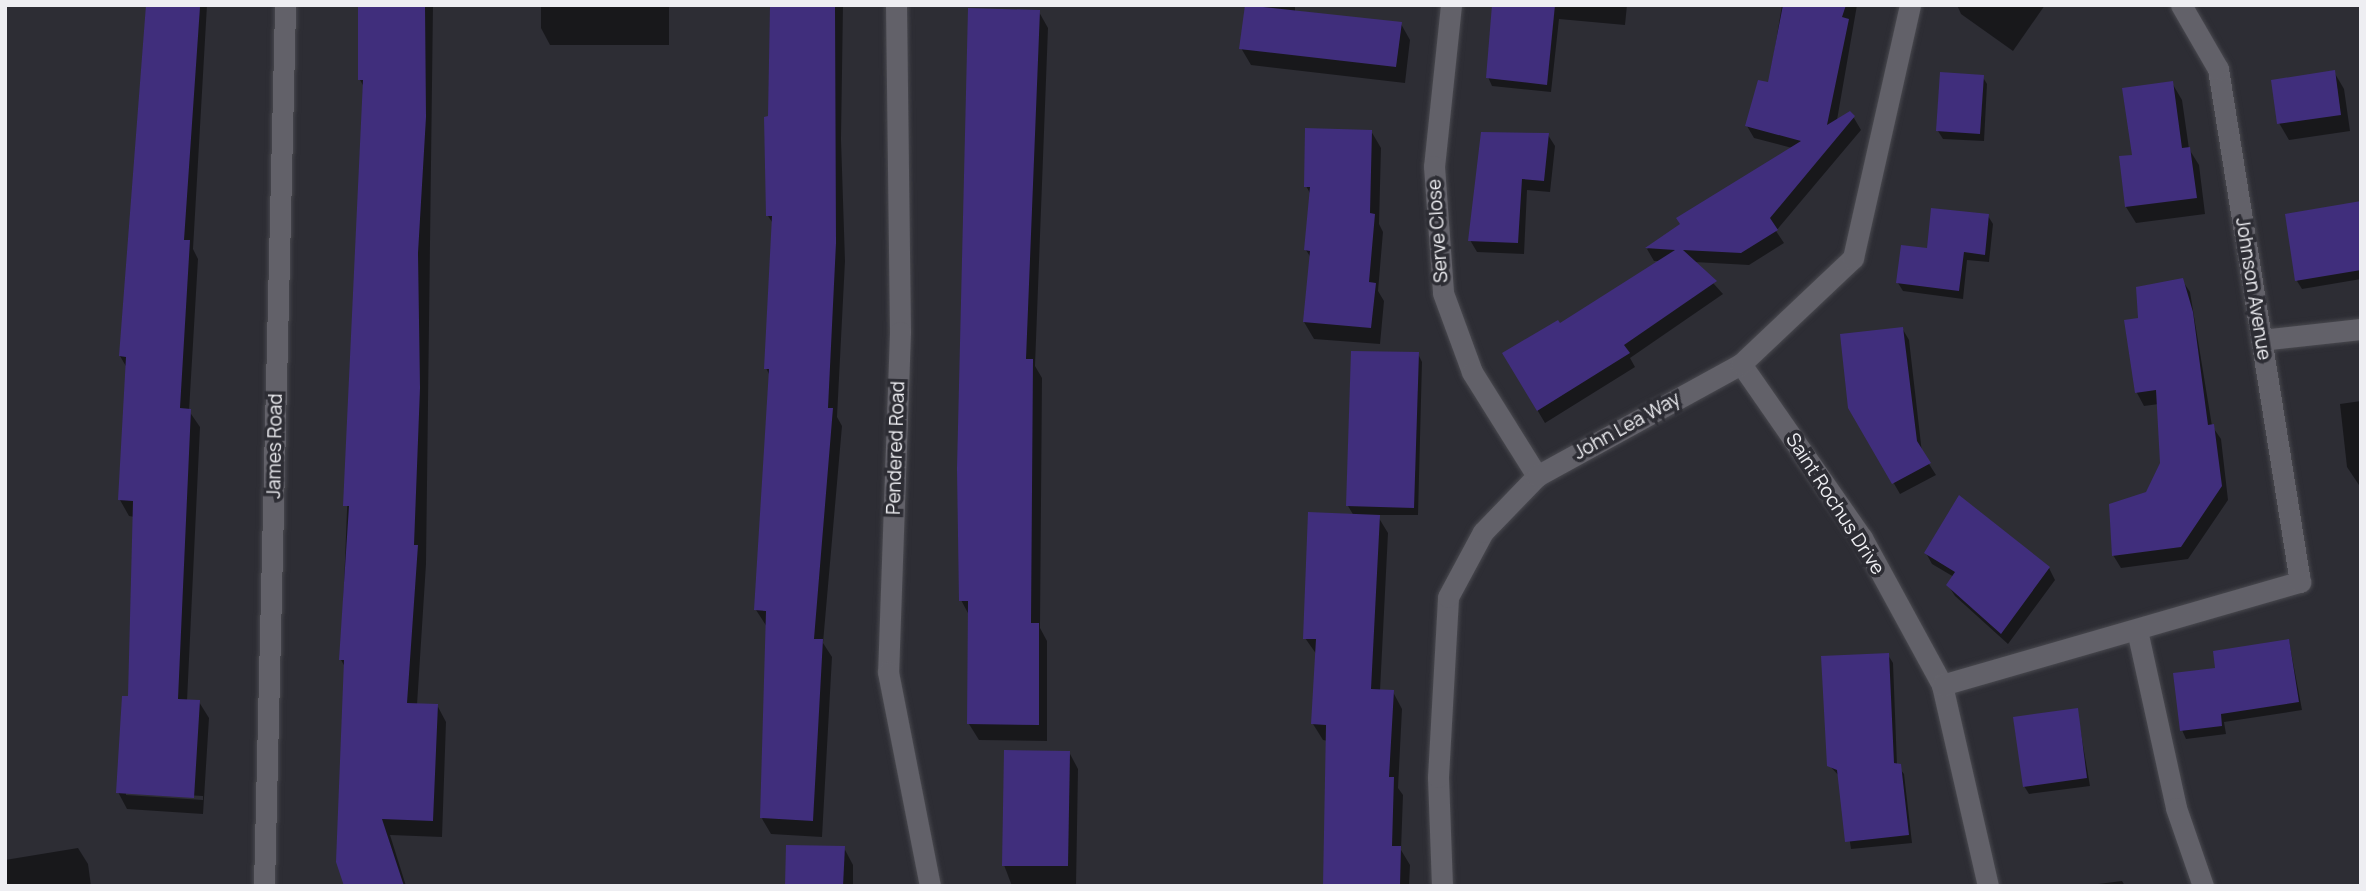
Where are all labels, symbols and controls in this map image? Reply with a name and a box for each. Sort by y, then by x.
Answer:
street label: Serve Close [1423,178,1453,284]
street label: Johnson Avenue [2230,216,2276,362]
street label: Pendered Road [882,381,910,515]
street label: John Lea Way [1570,387,1684,465]
street label: James Road [263,393,287,499]
street label: Saint Rochus Drive [1781,429,1889,579]

